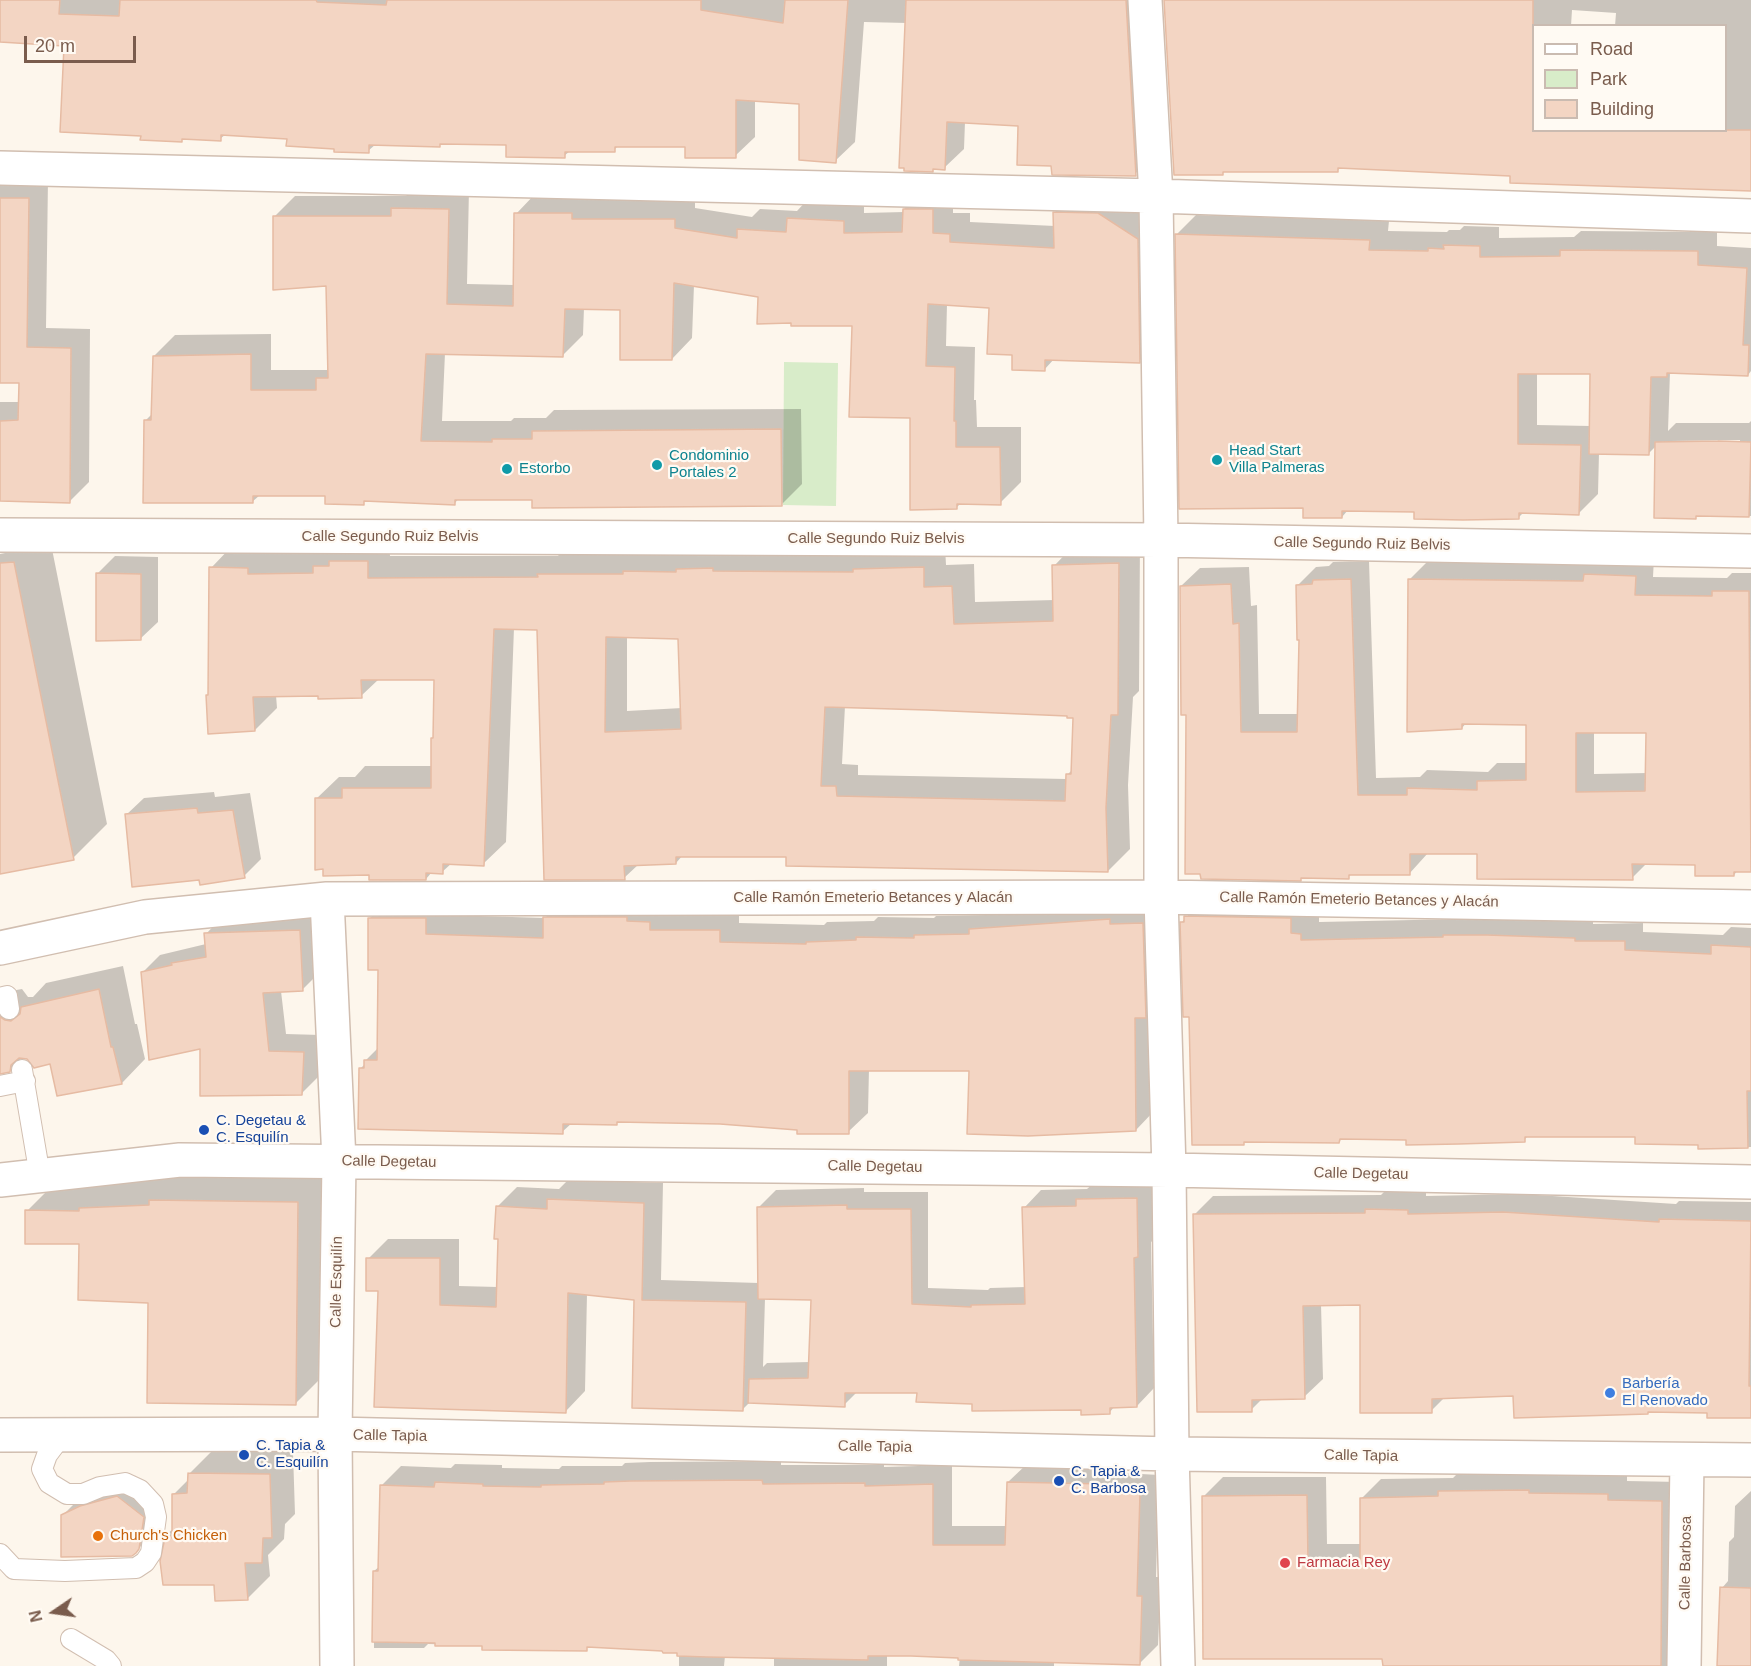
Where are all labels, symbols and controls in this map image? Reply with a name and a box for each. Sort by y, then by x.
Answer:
scale bar [27,24,140,62]
legend [1532,24,1727,132]
text: 20 m [35,36,75,56]
text: Road [1590,39,1633,59]
text: Park [1590,69,1627,89]
text: Building [1590,99,1654,119]
place label: Head Start Villa Palmeras [1229,442,1325,477]
place label: Condominio Portales 2 [669,447,749,482]
marker: Head Start Villa Palmeras [1210,453,1224,467]
marker: Condominio Portales 2 [650,458,664,472]
place label: Estorbo [519,460,571,478]
marker: Estorbo [500,462,514,476]
street label: Calle Segundo Ruiz Belvis [302,528,478,546]
street label: Calle Segundo Ruiz Belvis [788,530,964,548]
street label: Calle Segundo Ruiz Belvis [1273,533,1451,555]
street label: Calle Ramón Emeterio Betances y Alacán [733,889,1013,907]
street label: Calle Ramón Emeterio Betances y Alacán [1219,889,1499,911]
place label: C. Degetau & C. Esquilín [216,1112,306,1147]
marker: C. Degetau & C. Esquilín [197,1123,211,1137]
street label: Calle Degetau [341,1152,437,1172]
street label: Calle Degetau [827,1157,923,1177]
street label: Calle Degetau [1313,1164,1409,1184]
street label: Calle Esquilín [327,1236,347,1328]
place label: Barbería El Renovado [1622,1375,1708,1410]
marker: Barbería El Renovado [1603,1386,1617,1400]
street label: Calle Tapia [353,1426,427,1446]
place label: C. Tapia & C. Esquilín [256,1437,329,1472]
street label: Calle Tapia [838,1437,912,1457]
street label: Calle Tapia [1324,1446,1398,1466]
marker: C. Tapia & C. Esquilín [237,1448,251,1462]
place label: C. Tapia & C. Barbosa [1071,1463,1146,1498]
marker: C. Tapia & C. Barbosa [1052,1474,1066,1488]
street label: Calle Barbosa [1676,1516,1696,1610]
place label: Church's Chicken [110,1527,227,1545]
marker: Church's Chicken [91,1529,105,1543]
place label: Farmacia Rey [1297,1554,1390,1572]
marker: Farmacia Rey [1278,1556,1292,1570]
north arrow [24,1582,84,1642]
text: N [26,1609,46,1624]

